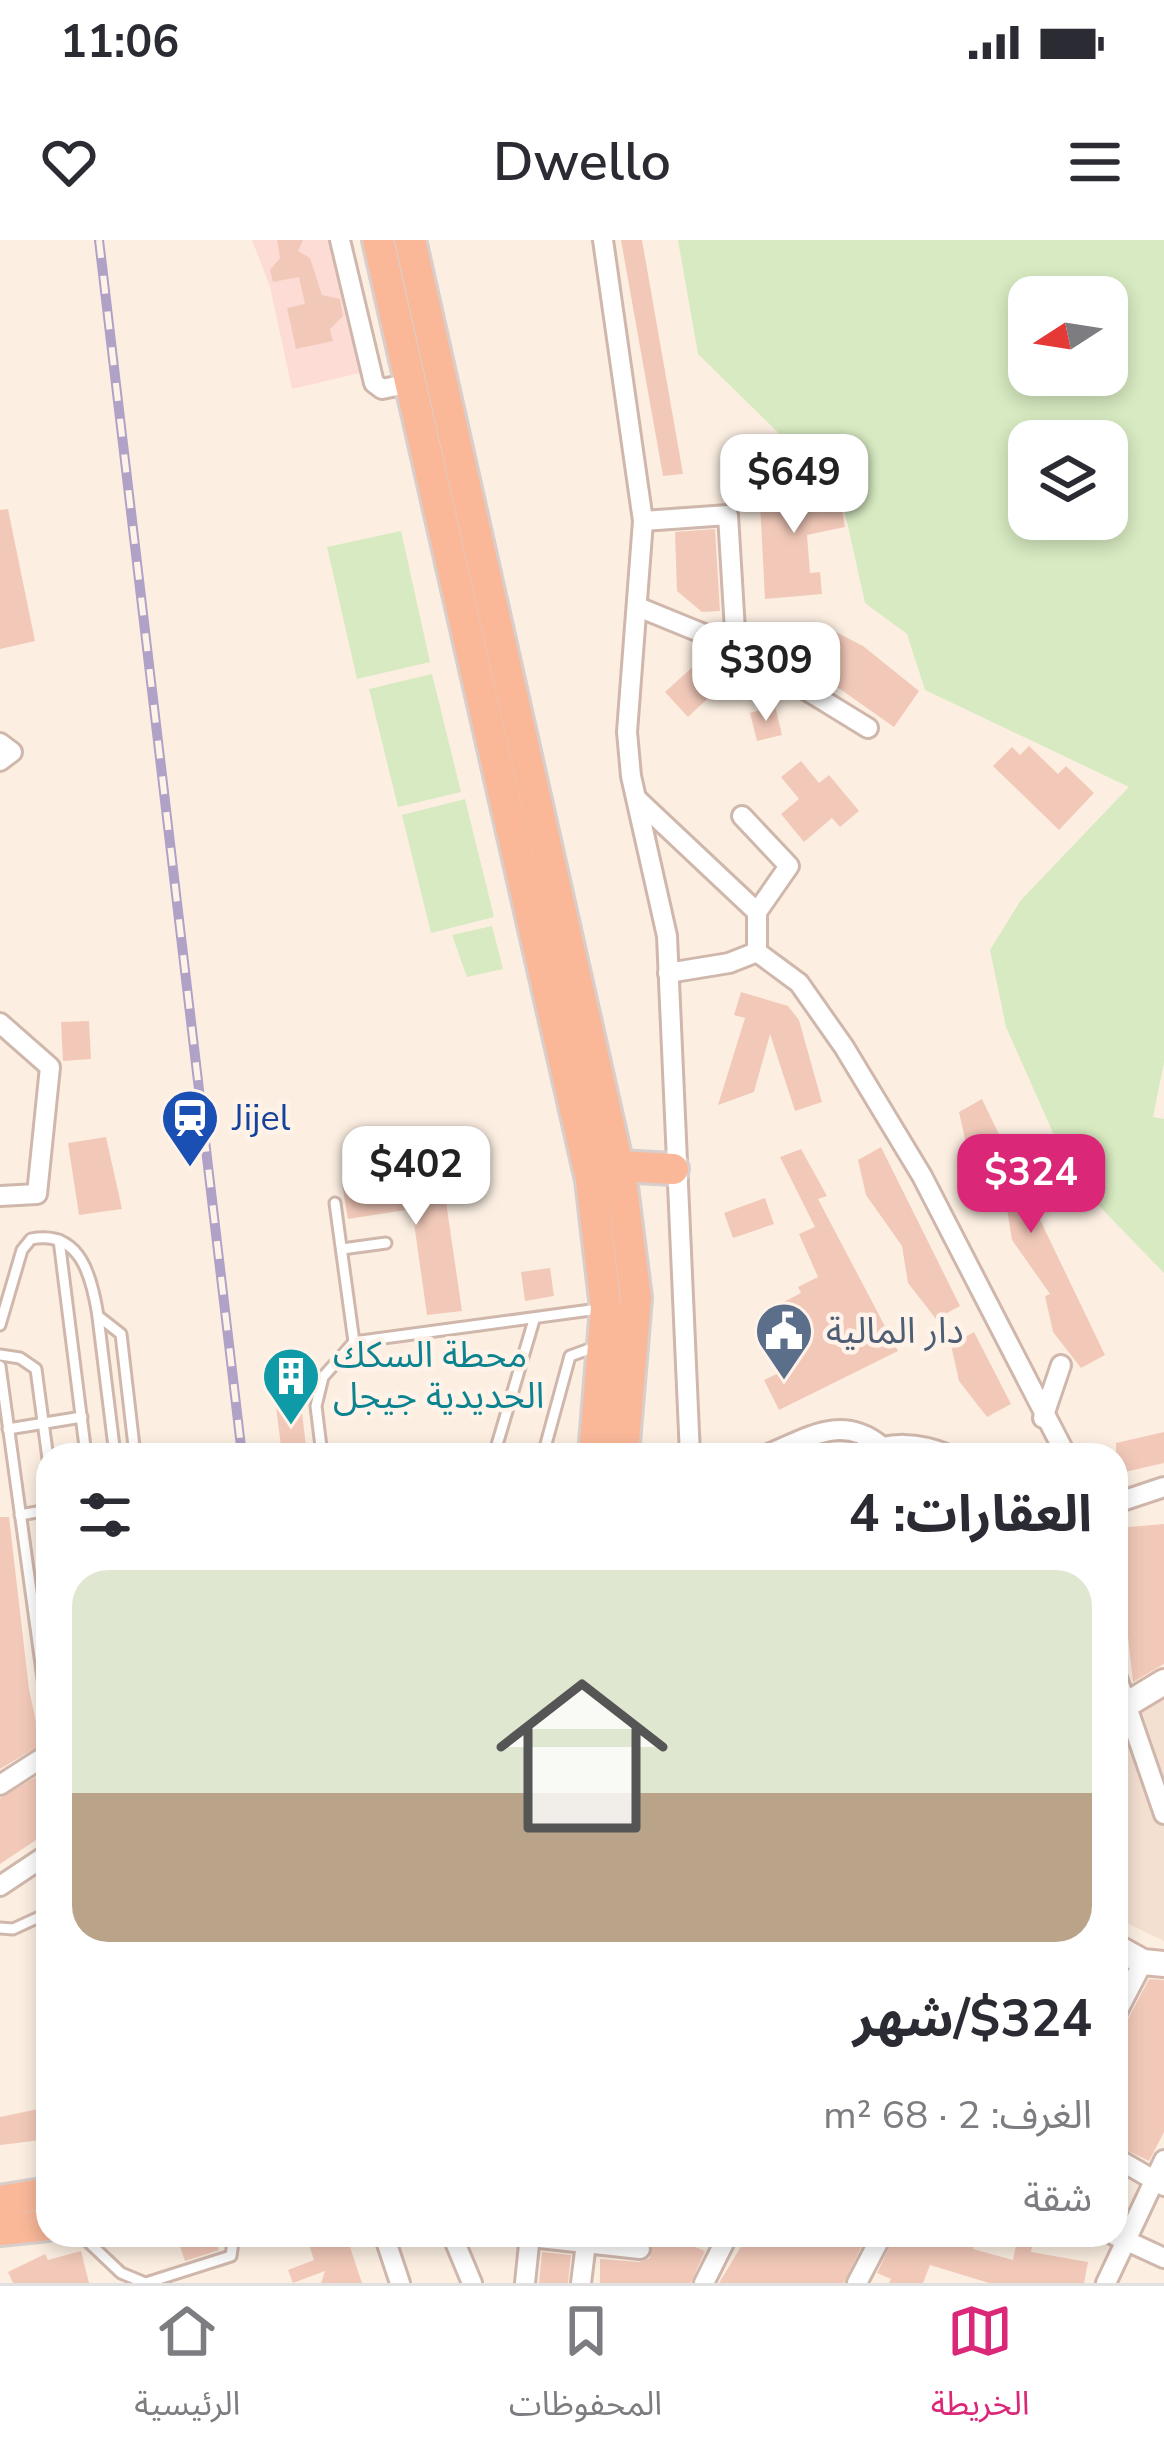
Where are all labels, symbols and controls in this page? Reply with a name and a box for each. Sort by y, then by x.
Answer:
text: 11:06 [60,12,179,73]
text: Dwello [493,125,671,199]
icon: heart [36,129,102,195]
icon: menu [1062,129,1128,195]
north arrow [1008,276,1128,396]
map controls [1008,276,1128,540]
button: layers [1008,420,1128,540]
pin: $649 [723,434,865,536]
text: $649 [747,446,841,499]
pin: $309 [695,622,837,724]
text: $309 [719,634,813,687]
station icon: Jijel [159,1087,221,1169]
place label: Jijel [231,1094,291,1143]
pin: $402 [345,1126,487,1228]
pin: $324 [960,1134,1102,1236]
text: $402 [369,1138,463,1191]
text: $324 [984,1146,1078,1199]
public building icon: دار المالية [753,1300,815,1382]
place label: دار المالية [826,1307,964,1356]
place label: محطة السكك الحديدية جيجل [333,1331,544,1421]
building icon: محطة السكك الحديدية جيجل [260,1345,322,1427]
text: العقارات: 4 [849,1479,1092,1549]
icon: filters [72,1482,138,1548]
icon: home [474,1648,690,1864]
text: $324/شهر [853,1984,1092,2054]
text: الغرف: 2 · 68 m² [823,2089,1092,2142]
text: شقة [1023,2172,1092,2225]
tab: الرئيسية [134,2298,240,2439]
tab: المحفوظات [509,2298,662,2439]
tab: الخريطة [931,2298,1030,2439]

